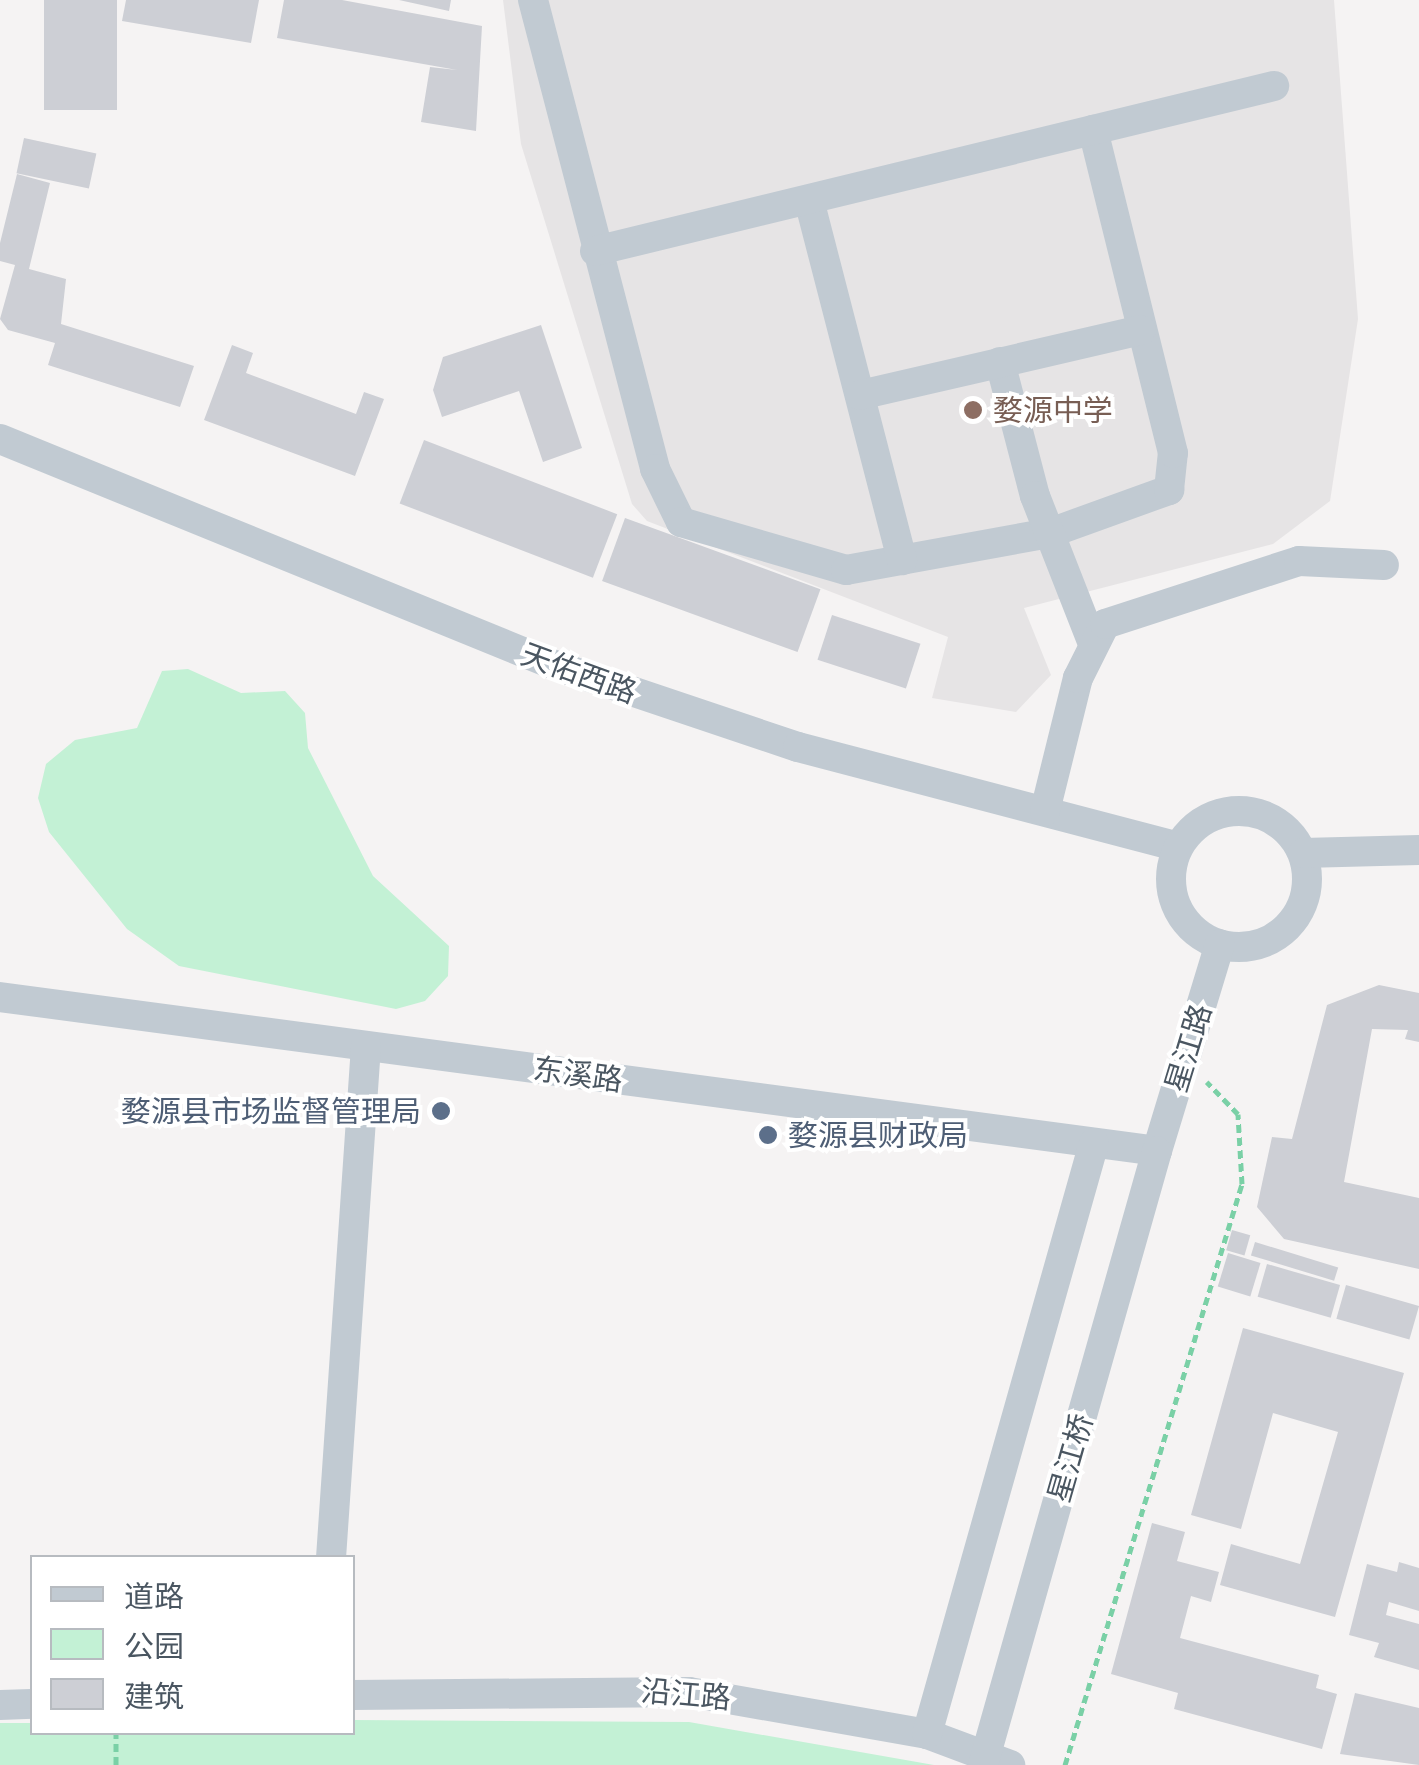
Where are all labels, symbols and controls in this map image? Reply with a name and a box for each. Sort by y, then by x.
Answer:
place label: 婺源中学 [993,392,1113,428]
marker: 婺源中学 [962,399,984,421]
street label: 天佑西路 [516,636,642,710]
street label: 星江路 [1158,1000,1218,1096]
street label: 东溪路 [531,1050,625,1098]
place label: 婺源县市场监督管理局 [121,1093,421,1129]
marker: 婺源县市场监督管理局 [430,1100,452,1122]
place label: 婺源县财政局 [788,1117,968,1153]
marker: 婺源县财政局 [757,1124,779,1146]
street label: 星江桥 [1040,1410,1100,1506]
legend [30,1555,355,1735]
text: 道路 [124,1575,184,1616]
text: 公园 [124,1625,184,1666]
street label: 沿江路 [640,1672,732,1716]
text: 建筑 [124,1675,184,1716]

